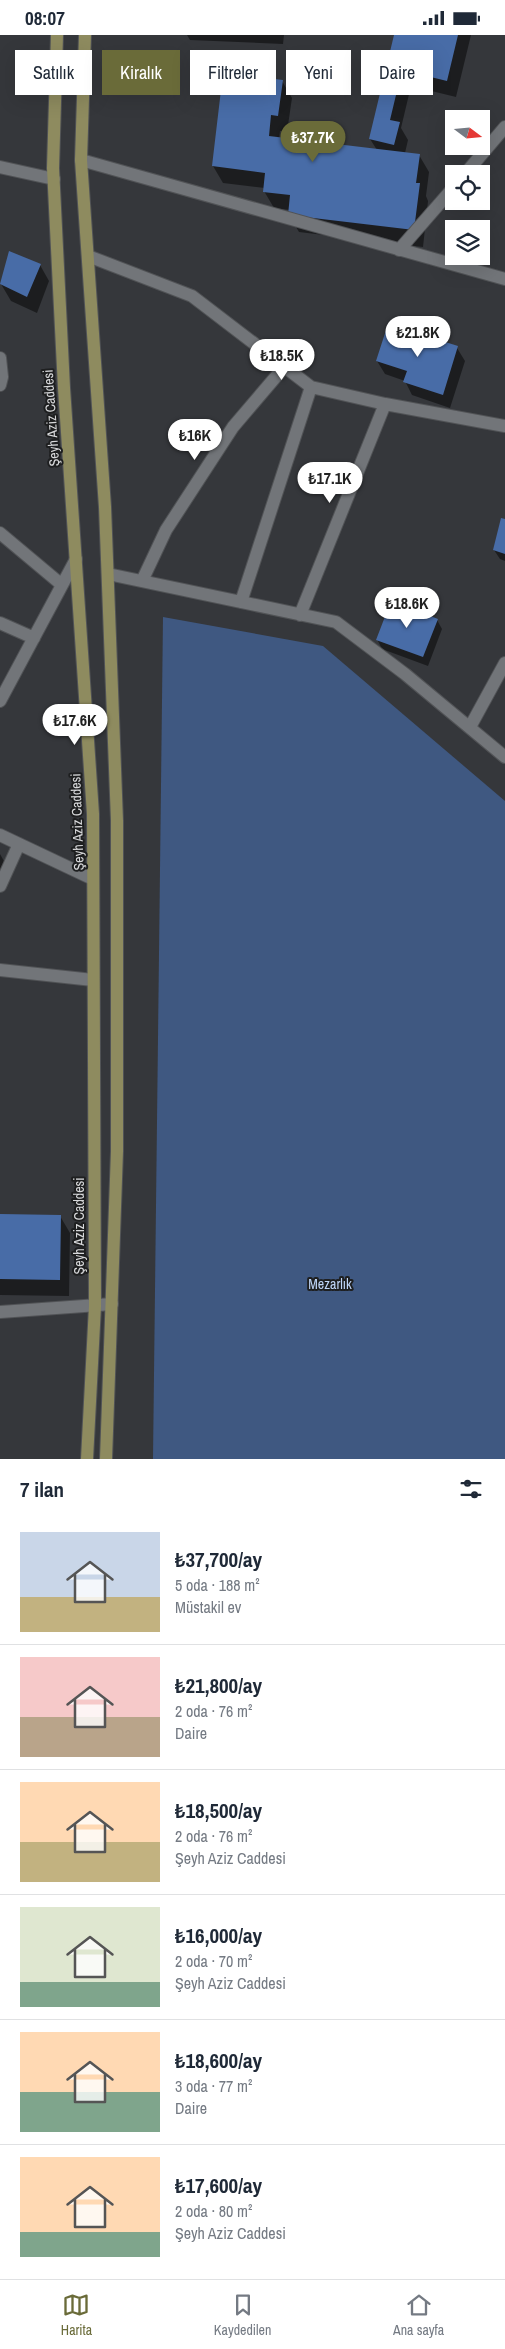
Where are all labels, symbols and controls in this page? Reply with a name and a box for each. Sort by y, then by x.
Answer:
text: 08:07 [25,5,65,31]
chip: Satılık [15,50,92,95]
chip: Kiralık [102,50,180,95]
chip: Filtreler [190,50,276,95]
chip: Yeni [286,50,351,95]
chip: Daire [361,50,433,95]
north arrow [445,110,490,155]
map controls [445,110,490,265]
pin: ₺37.7K [272,121,354,163]
text: ₺37.7K [291,126,335,148]
button: locate [445,165,490,210]
button: layers [445,220,490,265]
pin: ₺21.8K [377,315,459,358]
text: ₺21.8K [396,321,440,343]
pin: ₺18.5K [241,339,323,381]
text: ₺18.5K [260,344,304,366]
street label: Şeyh Aziz Caddesi [39,369,63,467]
pin: ₺16K [165,419,225,461]
text: ₺16K [179,424,211,446]
pin: ₺17.1K [289,461,371,504]
text: ₺17.1K [308,467,352,489]
pin: ₺18.6K [366,587,448,629]
text: ₺18.6K [385,592,429,614]
pin: ₺17.6K [34,703,116,746]
text: ₺17.6K [53,709,97,731]
street label: Şeyh Aziz Caddesi [66,773,88,871]
street label: Şeyh Aziz Caddesi [70,1177,88,1275]
park label: Mezarlık [308,1275,352,1293]
text: 7 ilan [20,1475,64,1504]
icon: filters [457,1475,485,1503]
text: ₺37,700/ay [175,1545,262,1574]
icon: home [60,1552,120,1612]
text: 5 oda · 188 m² [175,1574,260,1596]
text: Müstakil ev [175,1596,241,1618]
text: ₺21,800/ay [175,1671,262,1700]
icon: home [60,1677,120,1737]
text: 2 oda · 76 m² [175,1700,252,1722]
text: Daire [175,1722,207,1744]
text: ₺18,500/ay [175,1796,262,1825]
icon: home [60,1802,120,1862]
text: 2 oda · 76 m² [175,1825,252,1847]
text: Şeyh Aziz Caddesi [175,1847,286,1869]
text: ₺16,000/ay [175,1921,262,1950]
icon: home [60,1927,120,1987]
text: 2 oda · 70 m² [175,1950,252,1972]
text: Şeyh Aziz Caddesi [175,1972,286,1994]
text: ₺18,600/ay [175,2046,262,2075]
icon: home [60,2052,120,2112]
text: 3 oda · 77 m² [175,2075,252,2097]
text: Daire [175,2097,207,2119]
text: ₺17,600/ay [175,2171,262,2200]
icon: home [60,2177,120,2237]
text: 2 oda · 80 m² [175,2200,252,2222]
text: Şeyh Aziz Caddesi [175,2222,286,2244]
tab: Harita [61,2291,92,2339]
tab: Kaydedilen [214,2291,271,2339]
tab: Ana sayfa [393,2291,444,2339]

